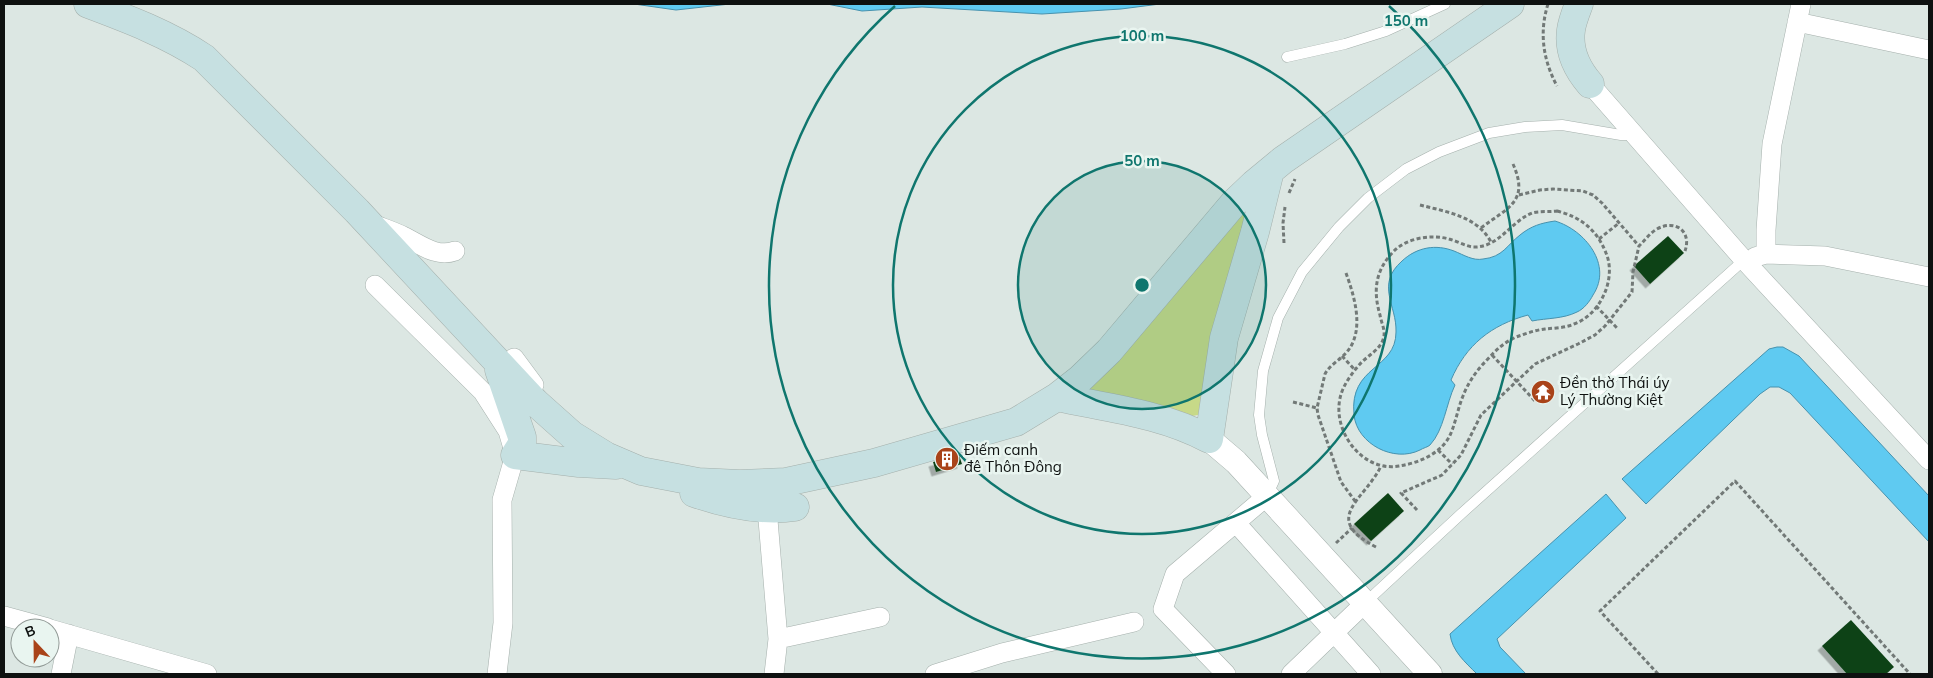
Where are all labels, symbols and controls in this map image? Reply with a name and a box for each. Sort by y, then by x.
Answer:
text: 150 m [1384,11,1428,30]
text: 100 m [1120,26,1164,45]
text: 50 m [1124,151,1160,170]
centre of rings [1133,276,1151,294]
place label: Đền thờ Thái úy Lý Thường Kiệt [1560,373,1670,409]
temple icon: Đền thờ Thái úy Lý Thường Kiệt [1530,379,1556,405]
place label: Điếm canh đê Thôn Đông [964,440,1062,476]
building icon: Điếm canh đê Thôn Đông [934,446,960,472]
north arrow [10,618,60,668]
text: B [22,621,38,641]

